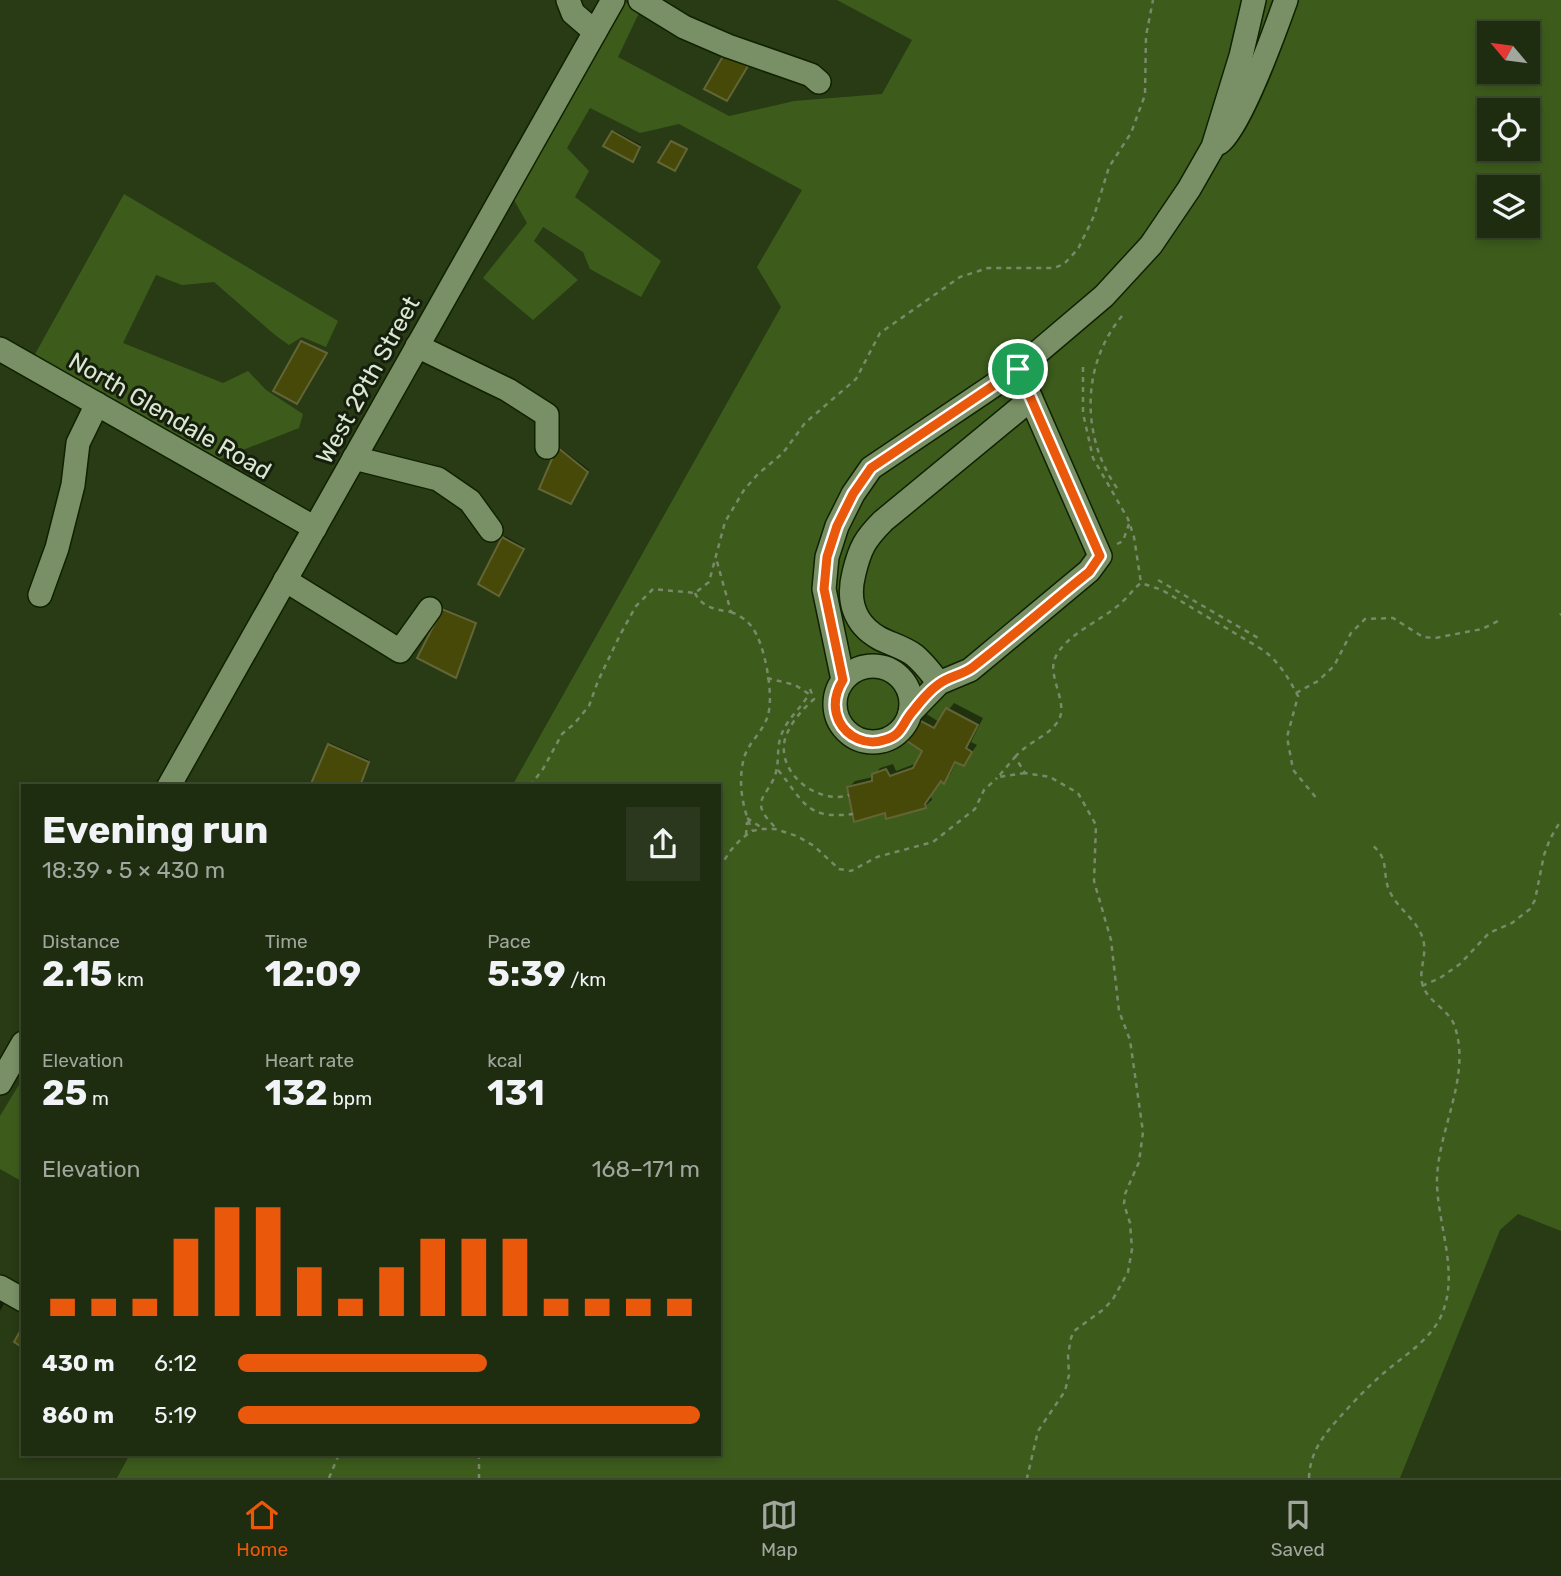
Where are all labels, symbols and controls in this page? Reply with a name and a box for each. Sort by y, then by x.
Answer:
north arrow [1477,21,1540,84]
map controls [1477,21,1540,238]
button: locate [1477,98,1540,161]
button: layers [1477,175,1540,238]
street label: West 29th Street [310,291,426,469]
pin [988,339,1048,399]
street label: North Glendale Road [64,347,276,485]
icon: arrive [999,350,1037,388]
text: Evening run [42,807,268,853]
button: share [626,807,700,881]
text: 18:39 · 5 × 430 m [42,856,225,884]
text: Distance [42,930,120,953]
text: Time [265,930,308,953]
text: Pace [487,930,531,953]
text: 2.15 [42,953,112,995]
text: 12:09 [265,953,361,995]
text: 5:39 [487,953,566,995]
text: km [112,968,144,991]
text: /km [566,968,606,991]
text: Elevation [42,1049,123,1072]
text: Heart rate [265,1049,354,1072]
text: kcal [487,1049,522,1072]
text: 25 [42,1072,87,1114]
text: 132 [265,1072,328,1114]
text: 131 [487,1072,545,1114]
text: m [87,1087,109,1110]
text: bpm [328,1087,372,1110]
text: Elevation [42,1155,141,1183]
text: 168–171 m [592,1155,700,1183]
text: 430 m [42,1349,114,1377]
text: 6:12 [154,1349,197,1377]
text: 860 m [42,1401,114,1429]
text: 5:19 [154,1401,197,1429]
tab: Home [236,1496,288,1561]
tab: Map [760,1496,798,1561]
tab: Saved [1271,1496,1325,1561]

